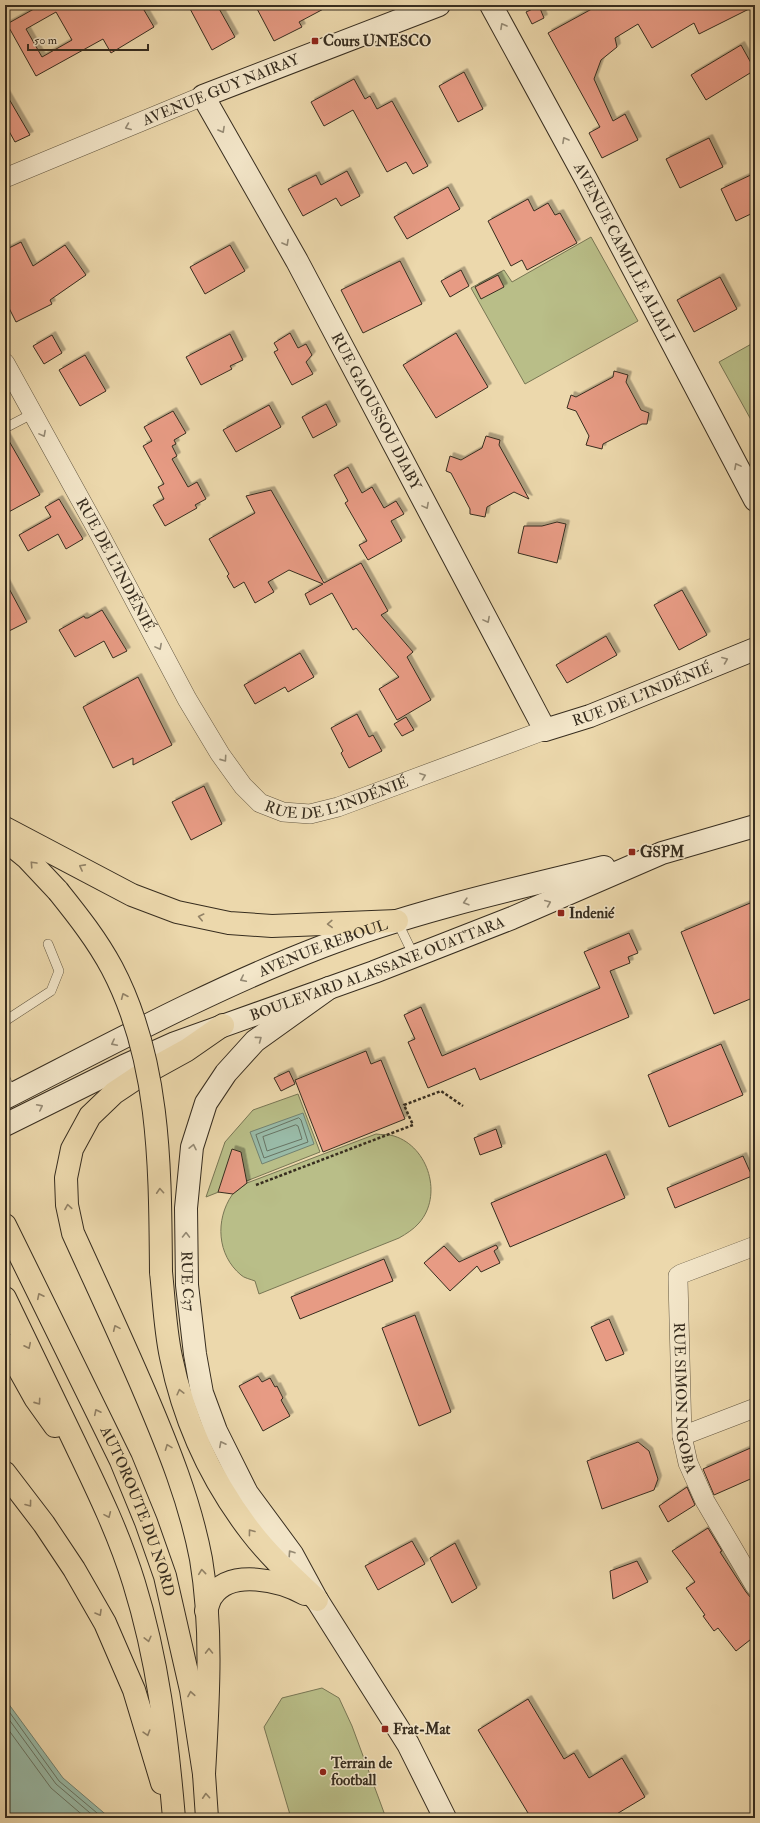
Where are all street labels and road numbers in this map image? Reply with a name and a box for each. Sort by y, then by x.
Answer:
street label: AVENUE GUY NAIRAY [139,50,303,131]
street label: AVENUE CAMILLE ALIALI [569,159,680,345]
street label: RUE GAOUSSOU DIABY [327,329,426,494]
street label: RUE DE L'INDÉNIÉ [72,495,161,635]
street label: RUE DE L'INDÉNIÉ [570,656,715,730]
street label: RUE DE L'INDÉNIÉ [262,770,411,824]
street label: BOULEVARD ALASSANE OUATTARA [247,912,508,1025]
street label: AVENUE REBOUL [254,915,390,982]
street label: RUE C37 [177,1251,200,1313]
street label: RUE SIMON NGOBA [670,1322,701,1477]
street label: AUTOROUTE DU NORD [95,1422,179,1598]

